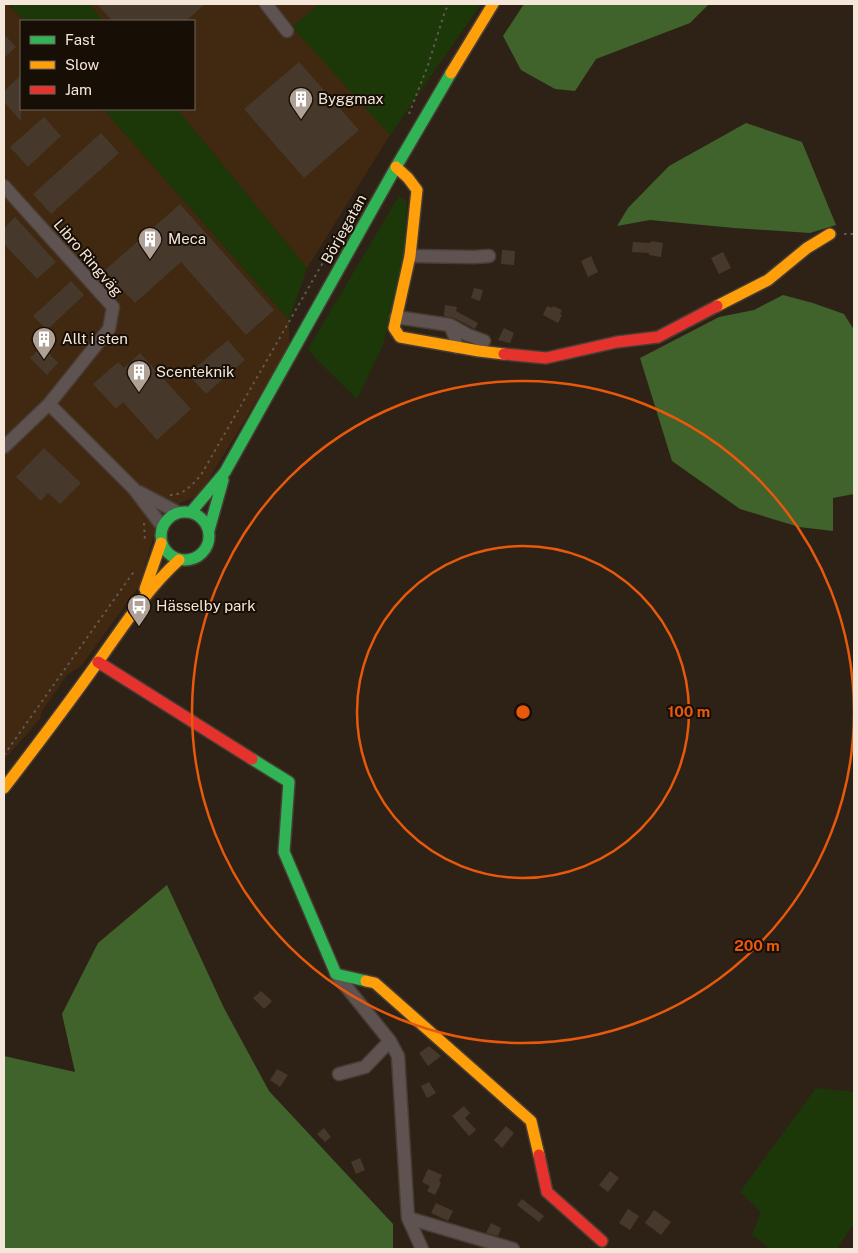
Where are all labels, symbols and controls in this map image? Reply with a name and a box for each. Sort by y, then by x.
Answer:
legend [20,20,195,110]
text: Fast [65,31,95,48]
text: Slow [65,56,100,73]
text: Jam [65,81,92,98]
building icon: Byggmax [288,86,314,120]
place label: Byggmax [318,90,384,107]
street label: Börjegatan [318,191,370,266]
street label: Libro Ringväg [50,216,126,300]
building icon: Meca [137,226,163,260]
place label: Meca [168,230,206,247]
building icon: Allt i sten [31,326,57,360]
place label: Allt i sten [62,330,128,347]
building icon: Scenteknik [126,359,152,393]
place label: Scenteknik [156,363,234,380]
bus stop icon: Hässelby park [126,593,152,627]
place label: Hässelby park [156,597,256,614]
centre of rings [514,703,532,721]
text: 100 m [668,703,710,720]
text: 200 m [734,937,780,954]

